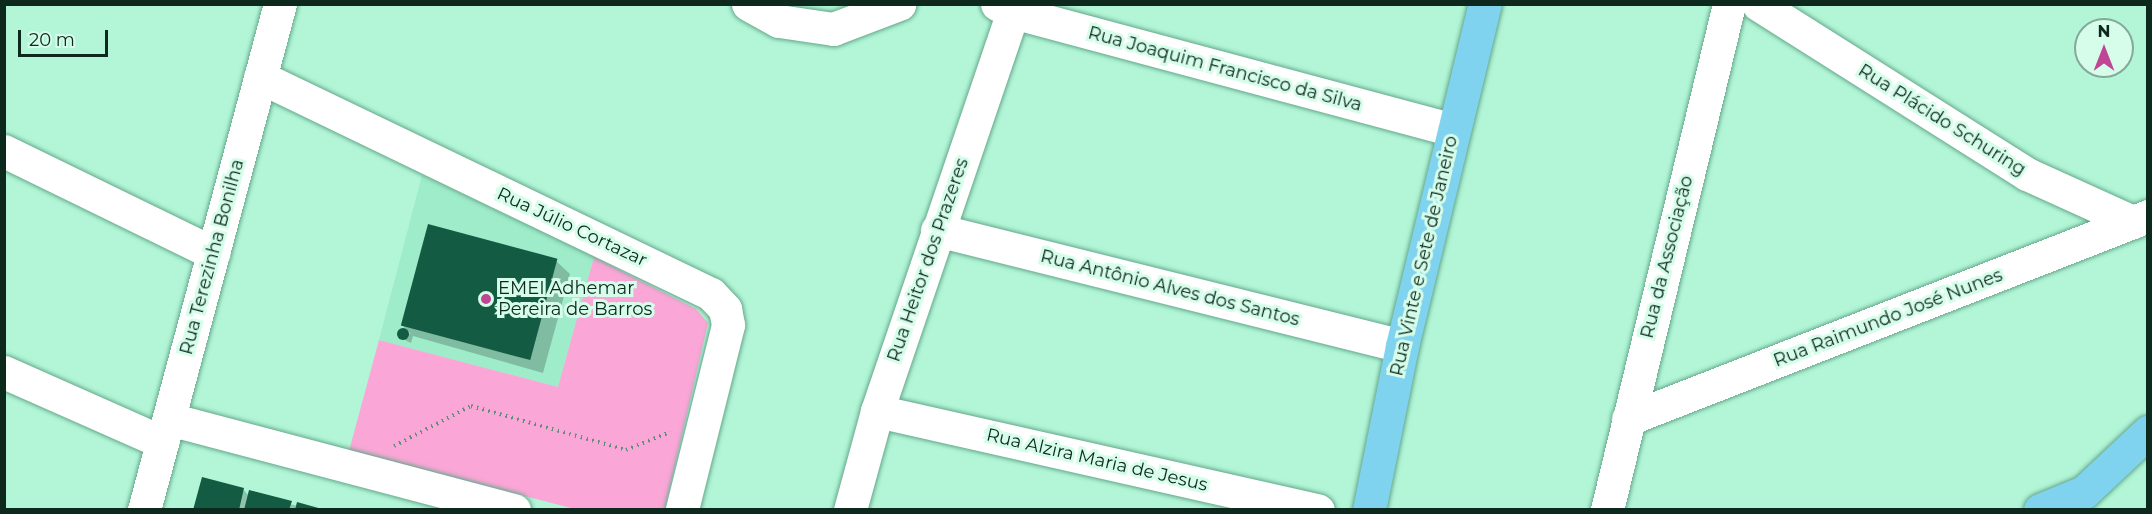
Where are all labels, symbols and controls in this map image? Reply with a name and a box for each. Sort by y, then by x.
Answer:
scale bar [21,18,111,56]
north arrow [2074,18,2134,78]
street label: Rua Joaquim Francisco da Silva [1086,22,1364,116]
text: N [2098,22,2110,41]
text: 20 m [29,29,75,51]
street label: Rua Plácido Schuring [1854,60,2030,180]
street label: Rua Vinte e Sete de Janeiro [1386,134,1462,378]
street label: Rua Heitor dos Prazeres [883,155,973,365]
street label: Rua Terezinha Bonilha [175,157,249,357]
street label: Rua da Associação [1636,173,1698,341]
street label: Rua Júlio Cortazar [494,183,650,271]
street label: Rua Antônio Alves dos Santos [1038,245,1302,331]
street label: Rua Raimundo José Nunes [1770,264,2006,372]
place label: EMEI Adhemar Pereira de Barros [498,278,652,320]
marker: EMEI Adhemar Pereira de Barros [479,292,493,306]
street label: Rua Alzira Maria de Jesus [984,424,1210,496]

